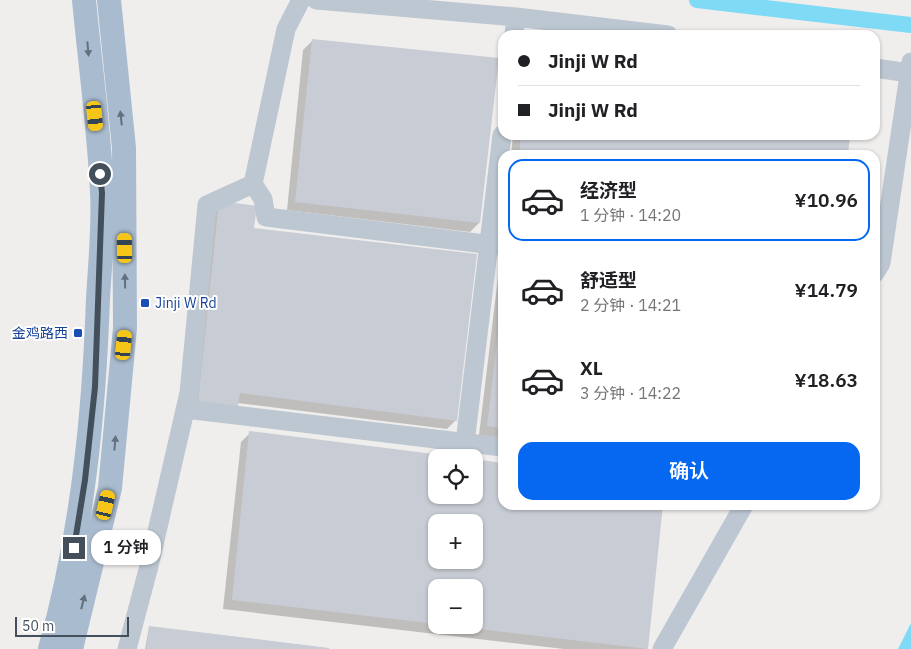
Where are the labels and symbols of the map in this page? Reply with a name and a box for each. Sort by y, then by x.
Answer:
one-way arrow [84,41,92,57]
car [85,100,104,132]
one-way arrow [117,110,125,126]
route start [89,163,111,185]
car [117,233,132,263]
one-way arrow [121,272,129,288]
place label: Jinji W Rd [155,294,217,312]
marker: Jinji W Rd [139,297,151,309]
place label: 金鸡路西 [12,324,68,342]
marker: 金鸡路西 [72,327,84,339]
car [114,329,133,361]
one-way arrow [111,434,119,450]
car [95,489,116,521]
callout: 1 分钟 [92,530,162,566]
route end [63,537,85,559]
one-way arrow [79,594,87,609]
scale bar [15,614,129,637]

